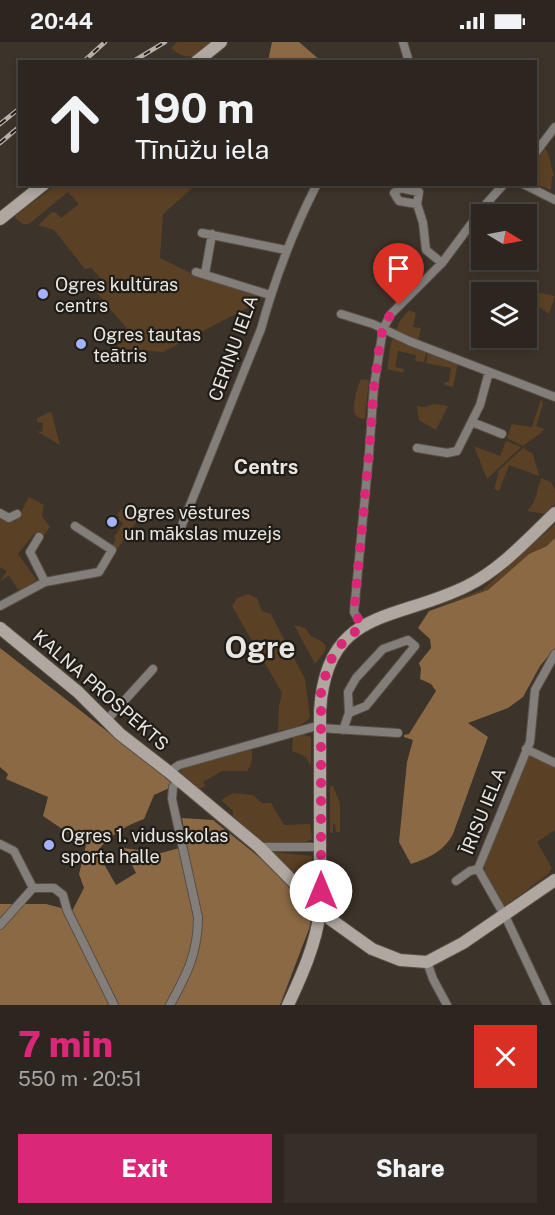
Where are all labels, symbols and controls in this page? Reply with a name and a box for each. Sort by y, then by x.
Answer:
text: 20:44 [30,8,93,34]
text: 190 m [135,83,255,132]
icon: ahead [36,84,114,162]
text: Tīnūžu iela [135,133,269,165]
north arrow [471,204,537,270]
map controls [471,204,537,348]
pin [373,243,424,305]
icon: arrive [382,252,415,285]
place label: Ogres kultūras centrs [55,274,178,316]
button: layers [471,282,537,348]
marker: Ogres kultūras centrs [36,287,50,301]
street label: CERIŅU IELA [204,292,262,404]
place label: Ogres tautas teātris [93,324,201,366]
marker: Ogres tautas teātris [74,337,88,351]
district label: Centrs [234,455,298,479]
place label: Ogres vēstures un mākslas muzejs [124,502,281,544]
marker: Ogres vēstures un mākslas muzejs [105,515,119,529]
street label: KALNA PROSPEKTS [29,625,173,755]
district label: Ogre [224,629,296,665]
street label: ĪRISU IELA [455,764,510,858]
place label: Ogres 1. vidusskolas sporta halle [61,825,228,867]
marker: Ogres 1. vidusskolas sporta halle [42,838,56,852]
position arrow [289,859,353,923]
text: 7 min [18,1023,113,1065]
button: close [474,1025,537,1088]
text: 550 m · 20:51 [18,1067,142,1091]
button: Exit [18,1134,272,1203]
button: Share [284,1134,537,1203]

